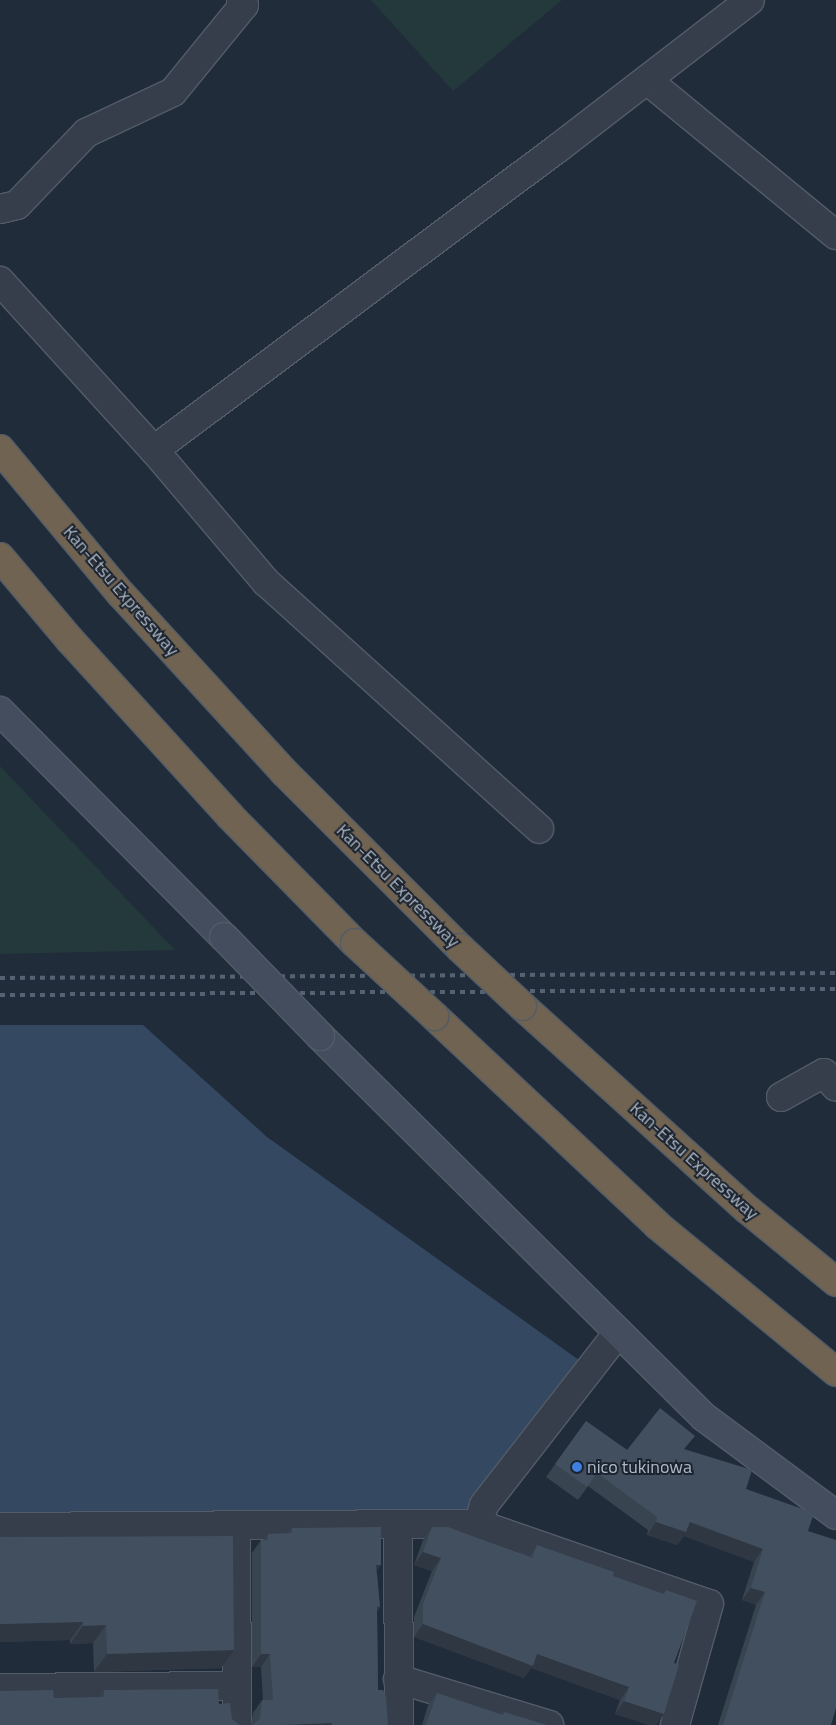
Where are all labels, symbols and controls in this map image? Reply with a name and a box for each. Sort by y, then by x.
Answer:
street label: Kan-Etsu Expressway [59,521,183,661]
street label: Kan-Etsu Expressway [332,820,464,952]
street label: Kan-Etsu Expressway [625,1098,763,1224]
place label: nico tukinowa [587,1456,692,1478]
marker: nico tukinowa [571,1461,583,1473]

